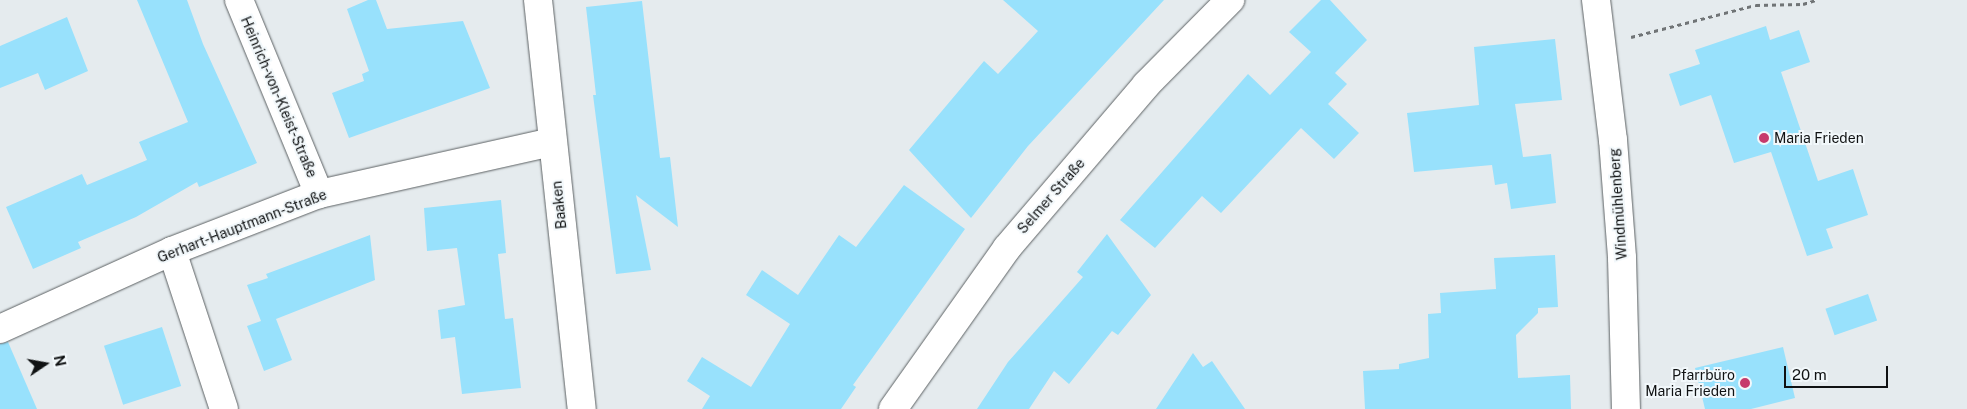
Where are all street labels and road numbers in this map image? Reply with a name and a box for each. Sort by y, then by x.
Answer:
street label: Heinrich-von-Kleist-Straße [237,14,321,180]
street label: Windmühlenberg [1606,148,1630,260]
street label: Selmer Straße [1014,155,1088,237]
street label: Baaken [548,180,570,230]
street label: Gerhart-Hauptmann-Straße [155,186,329,266]

